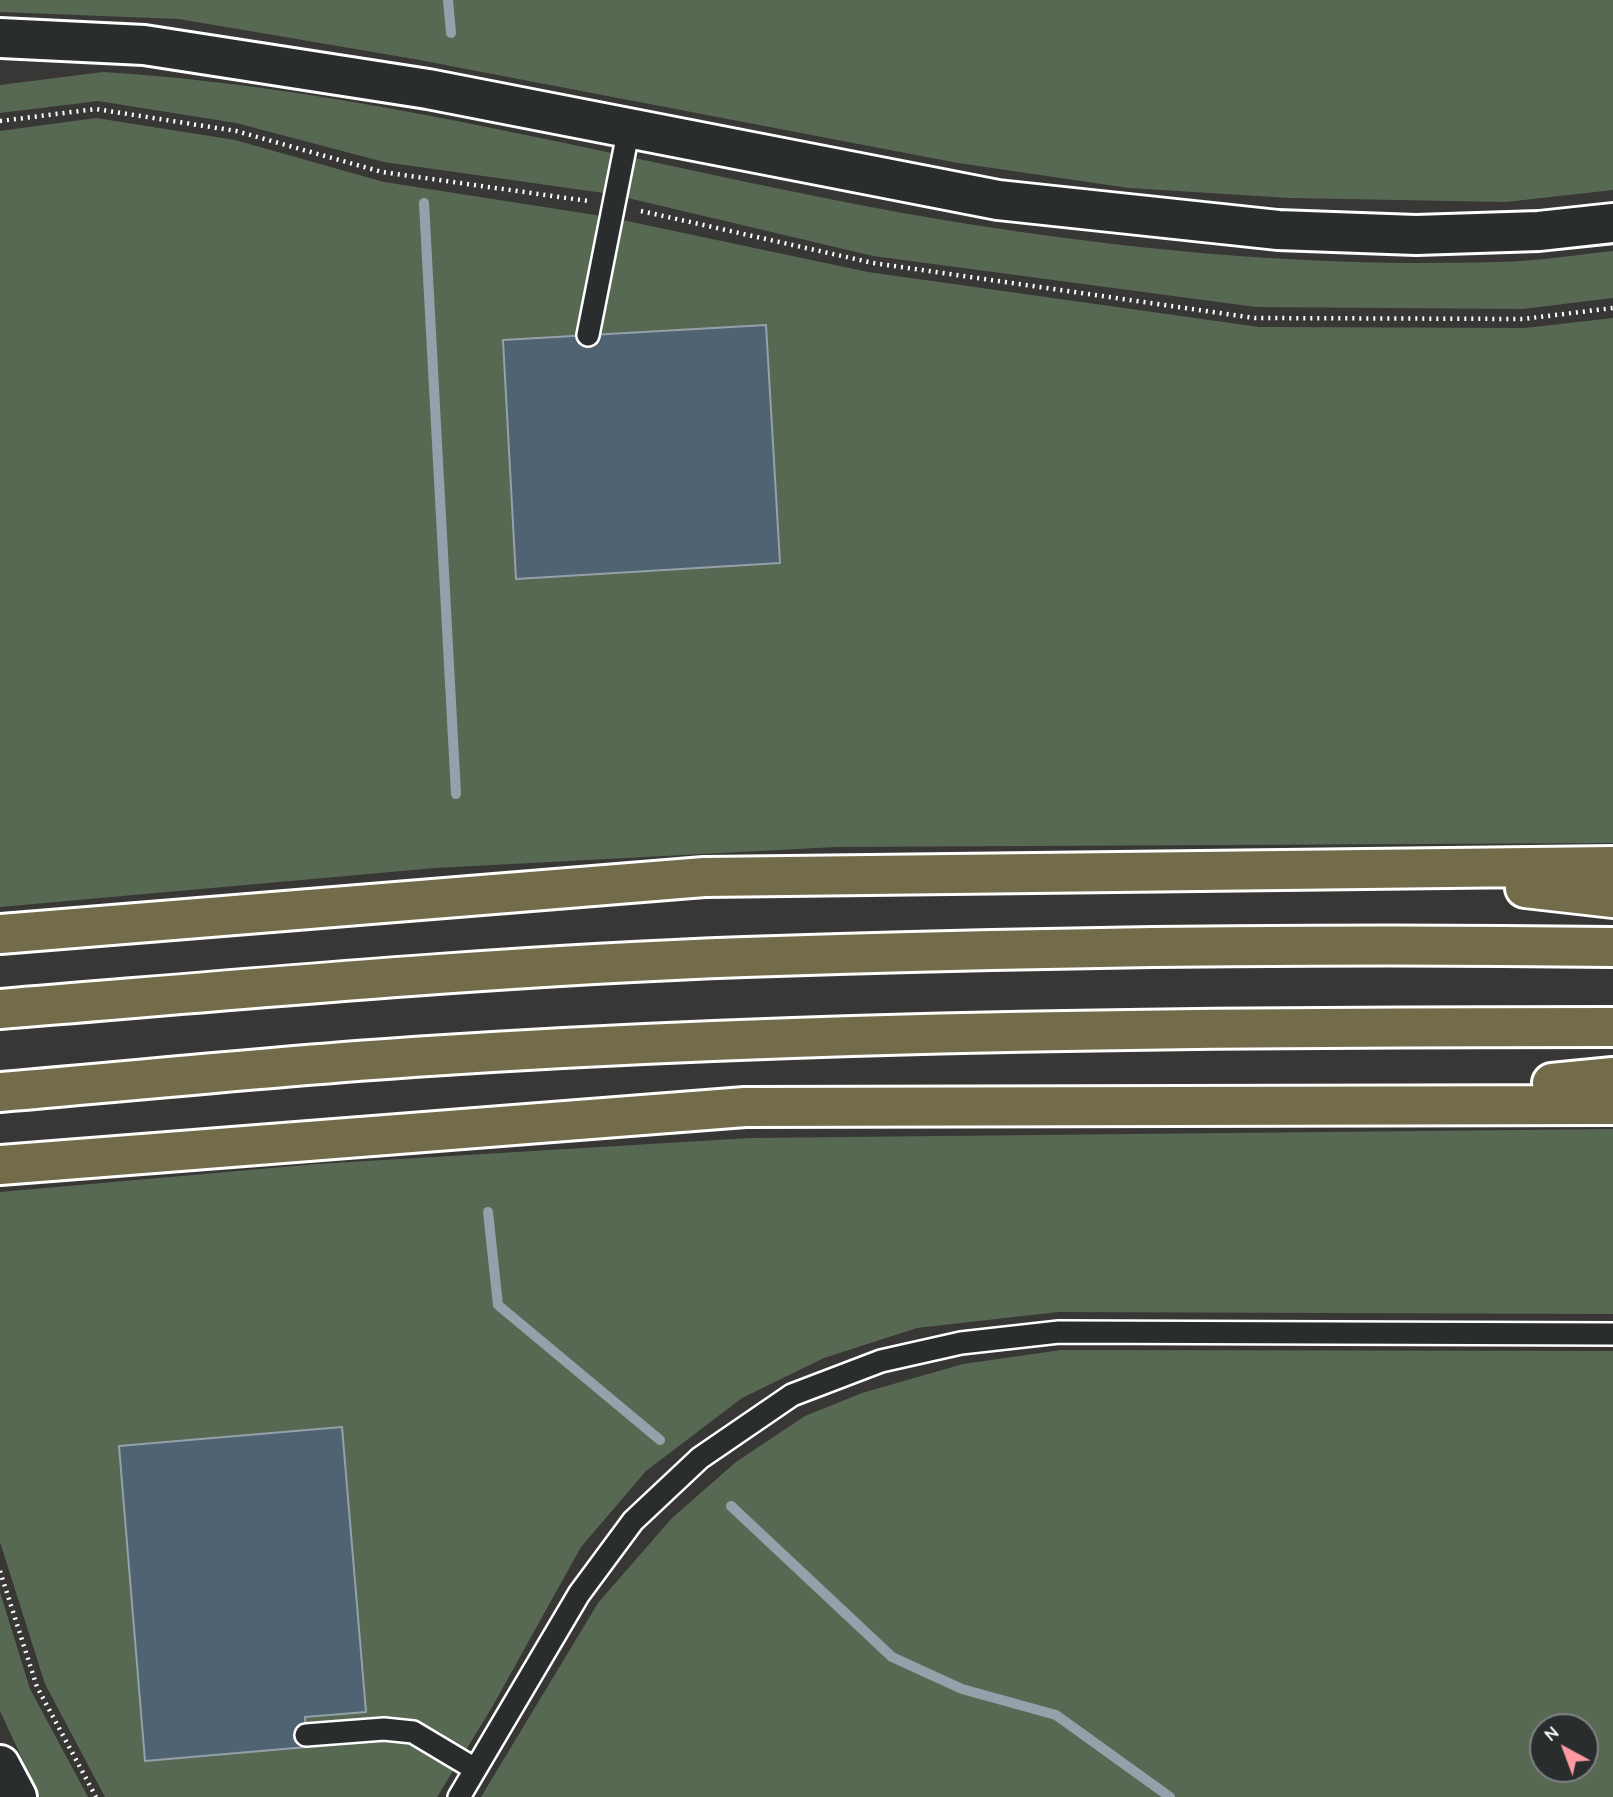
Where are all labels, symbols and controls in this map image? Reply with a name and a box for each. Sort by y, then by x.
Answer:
north arrow [1529,1713,1599,1783]
text: N [1540,1721,1563,1746]

